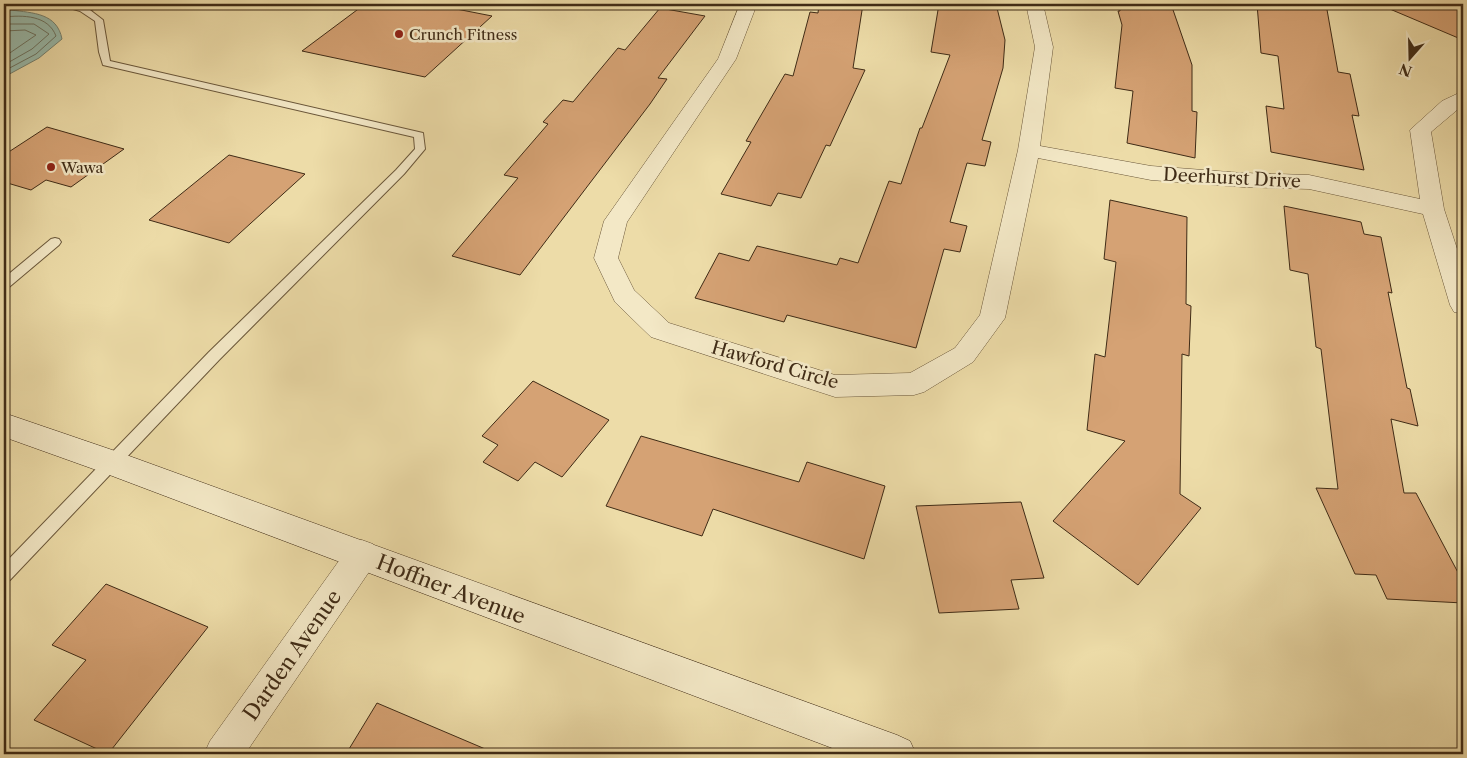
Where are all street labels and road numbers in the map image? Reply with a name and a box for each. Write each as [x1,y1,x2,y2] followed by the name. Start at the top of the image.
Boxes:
[1163,163,1301,193] street label: Deerhurst Drive
[709,336,841,394] street label: Hawford Circle
[373,549,529,629] street label: Hoffner Avenue
[238,585,346,725] street label: Darden Avenue

